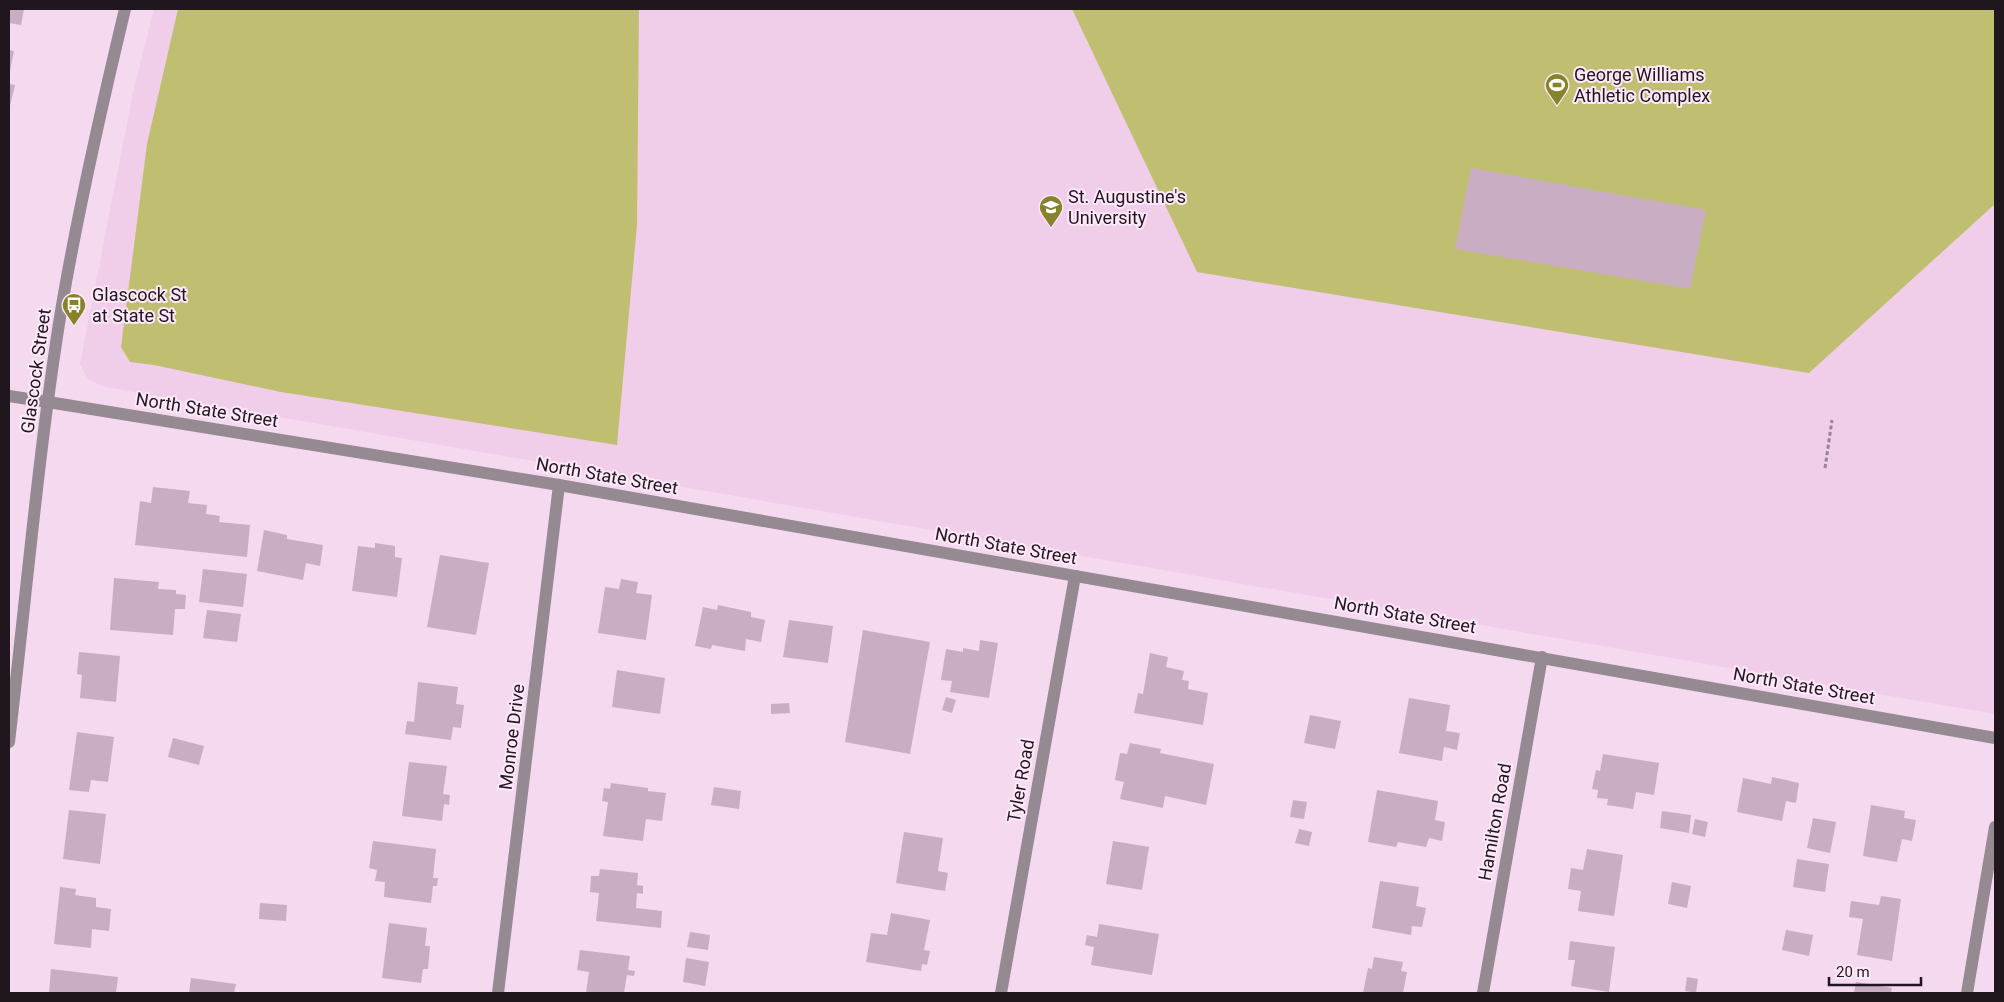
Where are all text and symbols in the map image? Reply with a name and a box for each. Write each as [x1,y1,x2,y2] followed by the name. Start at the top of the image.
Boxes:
[1574,64,1710,106] place label: George Williams Athletic Complex
[1544,72,1570,106] sports icon: George Williams Athletic Complex
[1068,186,1186,228] place label: St. Augustine's University
[1038,194,1064,228] school or university icon: St. Augustine's University
[92,284,187,326] place label: Glascock St at State St
[61,292,87,326] bus stop icon: Glascock St at State St
[16,307,55,435] street label: Glascock Street
[134,388,280,431] street label: North State Street
[535,453,680,498] street label: North State Street
[934,523,1079,568] street label: North State Street
[1333,592,1478,637] street label: North State Street
[1732,663,1877,708] street label: North State Street
[495,683,528,791] street label: Monroe Drive
[1003,738,1038,824] street label: Tyler Road
[1474,762,1515,882] street label: Hamilton Road
[1829,954,1922,986] scale bar
[1836,963,1870,981] text: 20 m

